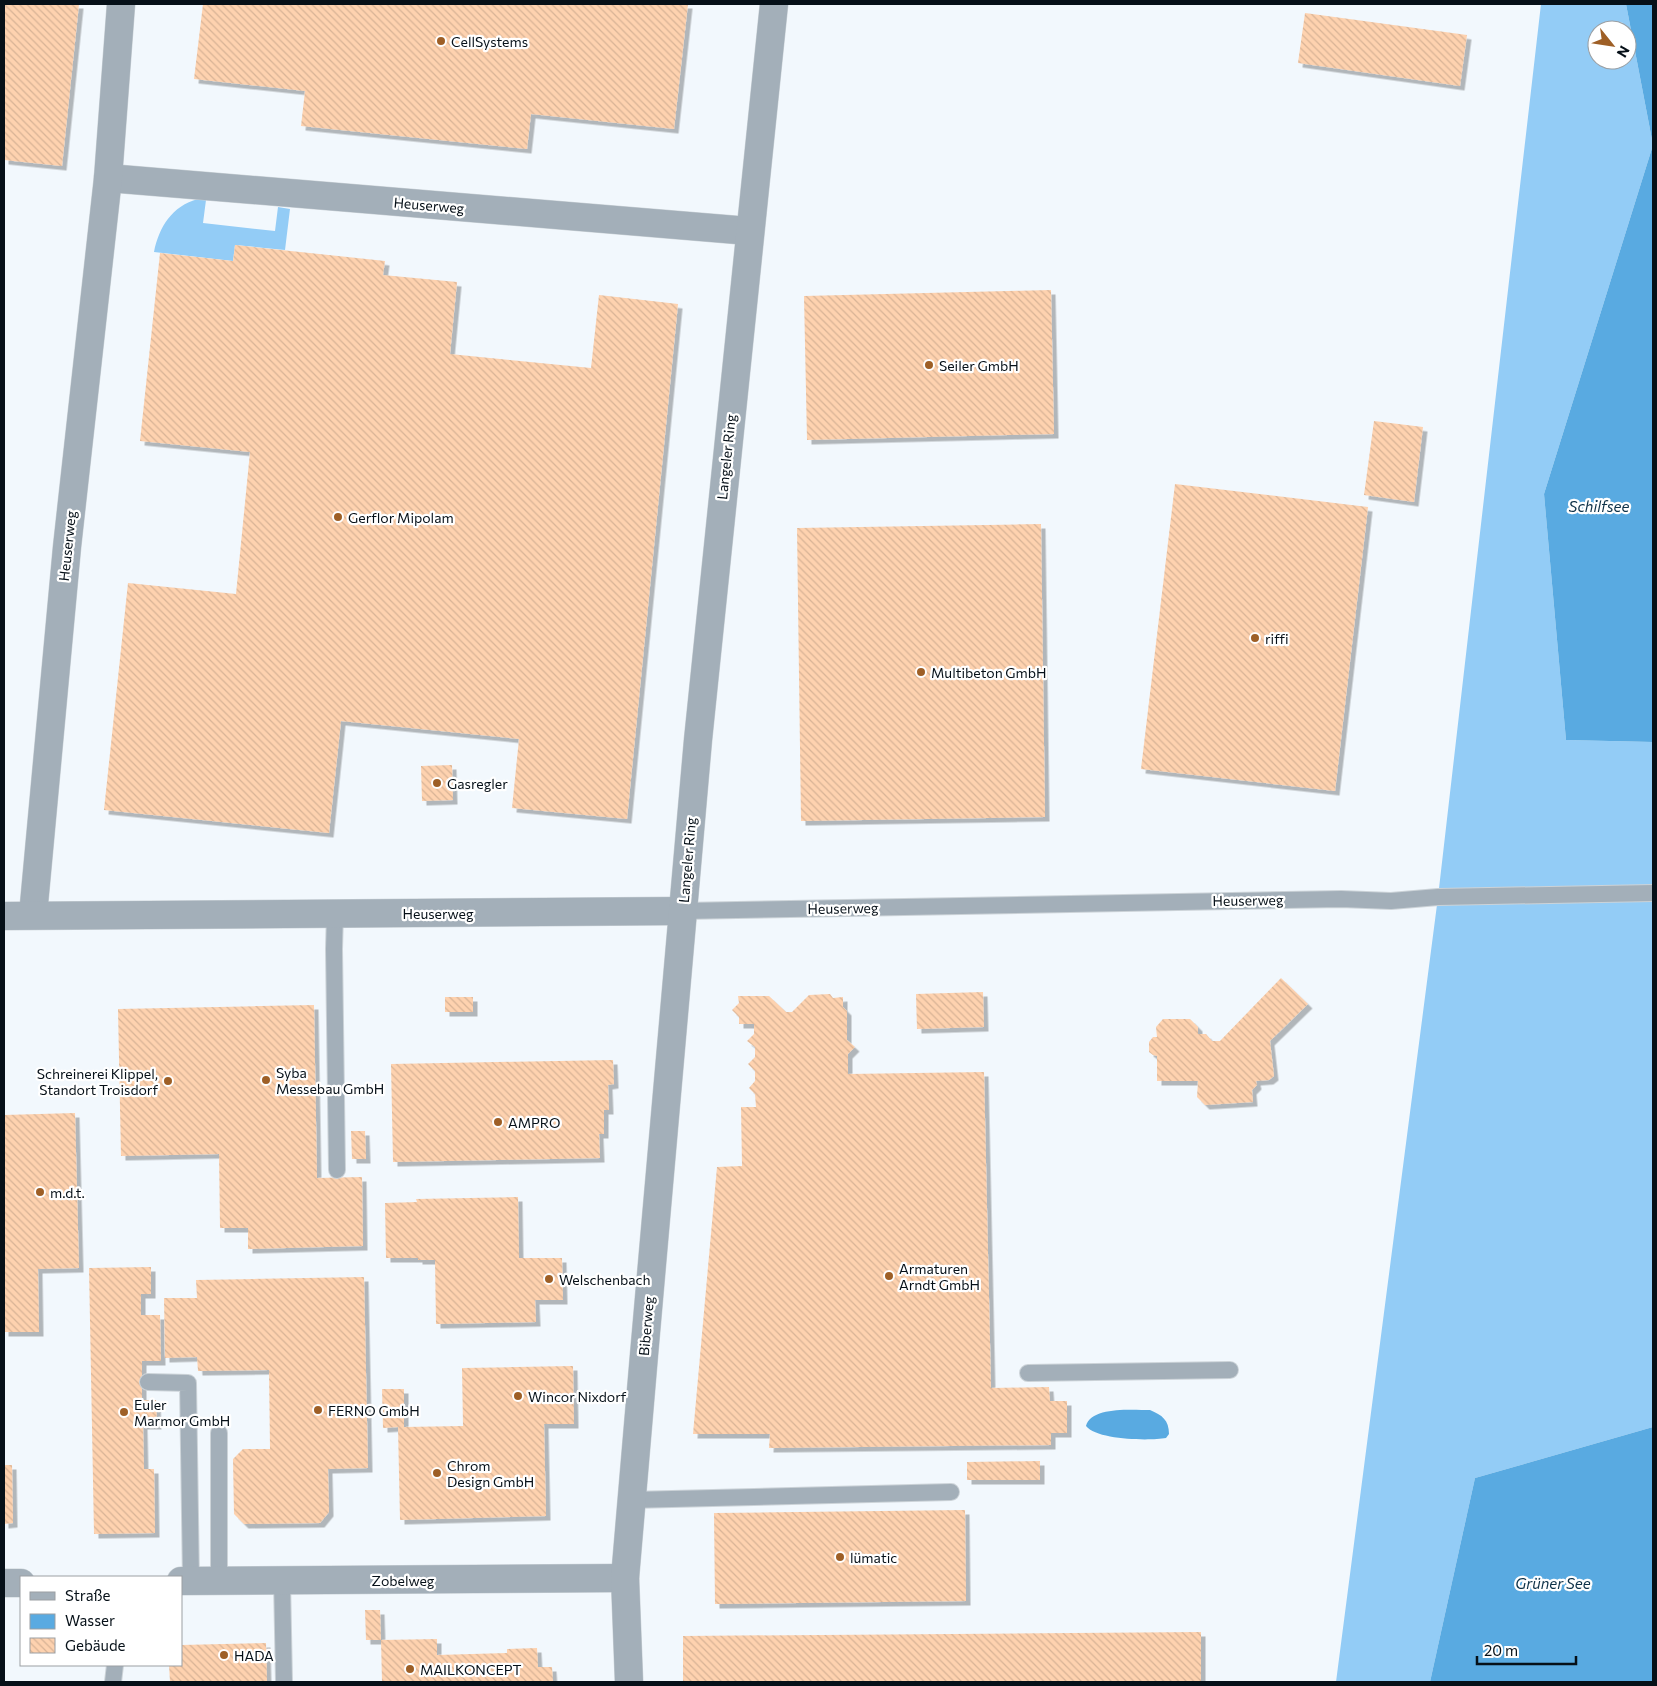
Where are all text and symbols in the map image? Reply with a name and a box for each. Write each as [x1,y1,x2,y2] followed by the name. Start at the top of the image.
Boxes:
[1587,20,1637,70] north arrow
[451,33,528,50] place label: CellSystems
[435,35,447,47] marker: CellSystems
[1614,43,1634,61] text: N
[393,193,466,217] street label: Heuserweg
[939,357,1019,374] place label: Seiler GmbH
[923,359,935,371] marker: Seiler GmbH
[713,413,739,501] street label: Langeler Ring
[1569,497,1629,515] water label: Schilfsee
[55,509,79,582] street label: Heuserweg
[348,509,454,526] place label: Gerflor Mipolam
[332,511,344,523] marker: Gerflor Mipolam
[1265,630,1289,647] place label: riffi
[1249,632,1261,644] marker: riffi
[931,664,1047,681] place label: Multibeton GmbH
[915,666,927,678] marker: Multibeton GmbH
[447,775,508,792] place label: Gasregler
[431,777,443,789] marker: Gasregler
[675,816,699,904] street label: Langeler Ring
[1212,891,1284,909] street label: Heuserweg
[807,899,879,917] street label: Heuserweg
[403,905,474,922] street label: Heuserweg
[276,1064,384,1097] place label: Syba Messebau GmbH
[37,1065,158,1098] place label: Schreinerei Klippel, Standort Troisdorf
[260,1074,272,1086] marker: Syba Messebau GmbH
[162,1075,174,1087] marker: Schreinerei Klippel, Standort Troisdorf
[508,1114,560,1131] place label: AMPRO
[492,1116,504,1128] marker: AMPRO
[50,1184,85,1201] place label: m.d.t.
[34,1186,46,1198] marker: m.d.t.
[899,1260,980,1293] place label: Armaturen Arndt GmbH
[883,1270,895,1282] marker: Armaturen Arndt GmbH
[559,1271,651,1288] place label: Welschenbach
[543,1273,555,1285] marker: Welschenbach
[635,1295,657,1357] street label: Biberweg
[528,1388,627,1405] place label: Wincor Nixdorf
[512,1390,524,1402] marker: Wincor Nixdorf
[134,1396,230,1429] place label: Euler Marmor GmbH
[328,1402,420,1419] place label: FERNO GmbH
[312,1404,324,1416] marker: FERNO GmbH
[118,1406,130,1418] marker: Euler Marmor GmbH
[447,1457,534,1490] place label: Chrom Design GmbH
[431,1467,443,1479] marker: Chrom Design GmbH
[850,1549,897,1566] place label: lümatic
[834,1551,846,1563] marker: lümatic
[372,1572,435,1589] street label: Zobelweg
[1515,1574,1591,1592] water label: Grüner See
[20,1576,182,1666] legend
[65,1586,111,1604] text: Straße
[65,1611,115,1629] text: Wasser
[1477,1634,1576,1666] scale bar
[65,1636,126,1654] text: Gebäude
[1484,1641,1518,1659] text: 20 m
[234,1647,274,1664] place label: HADA
[218,1649,230,1661] marker: HADA
[420,1661,522,1678] place label: MAILKONCEPT
[404,1663,416,1675] marker: MAILKONCEPT

